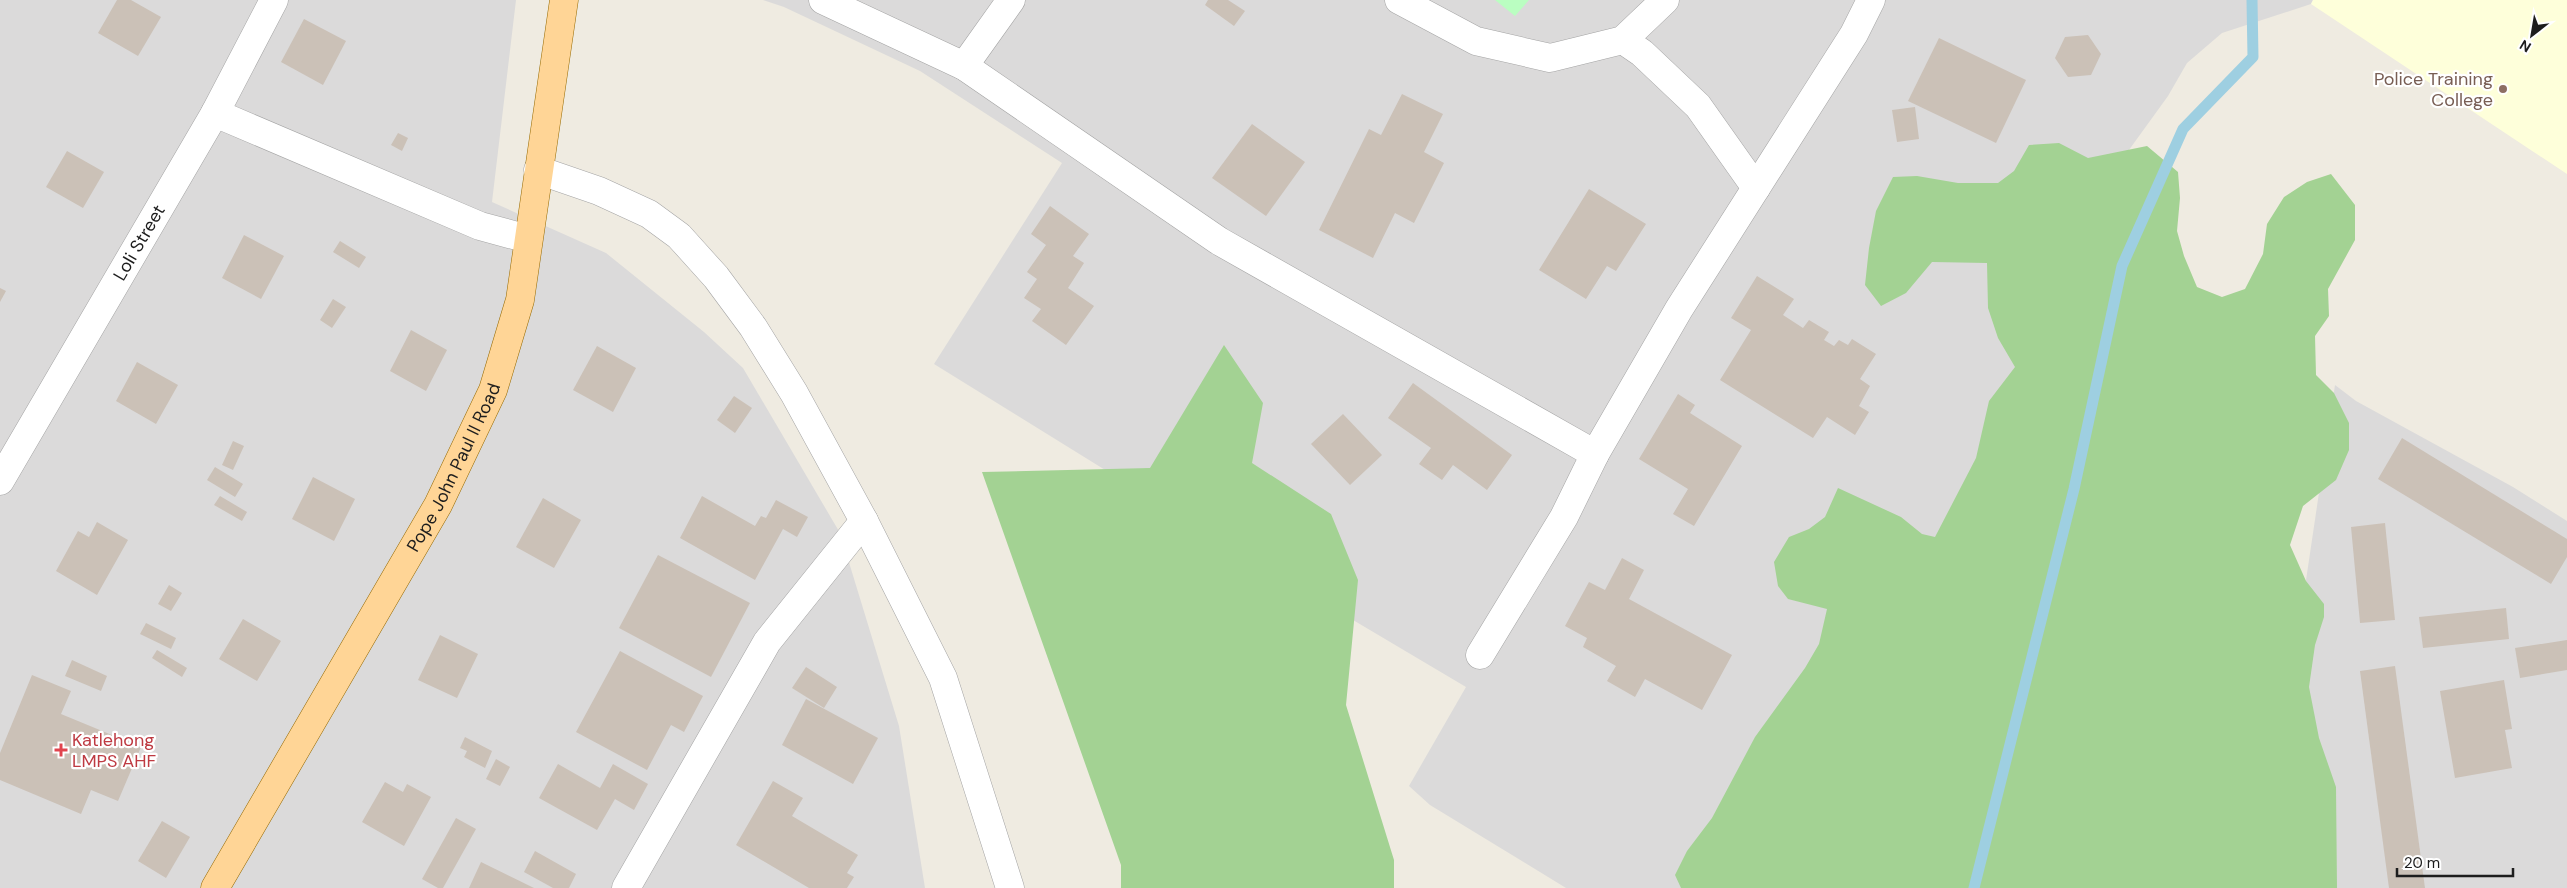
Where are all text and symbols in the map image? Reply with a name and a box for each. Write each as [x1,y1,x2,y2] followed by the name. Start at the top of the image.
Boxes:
[2507,10,2557,60] north arrow
[2516,36,2534,56] text: N
[2374,67,2493,112] place label: Police Training College
[2497,83,2509,95] marker: Police Training College
[108,200,171,285] street label: Loli Street
[401,380,506,556] street label: Pope John Paul II Road
[72,728,157,773] place label: Katlehong LMPS AHF
[54,743,68,757] marker: Katlehong LMPS AHF
[2397,846,2513,878] scale bar
[2404,853,2440,873] text: 20 m

